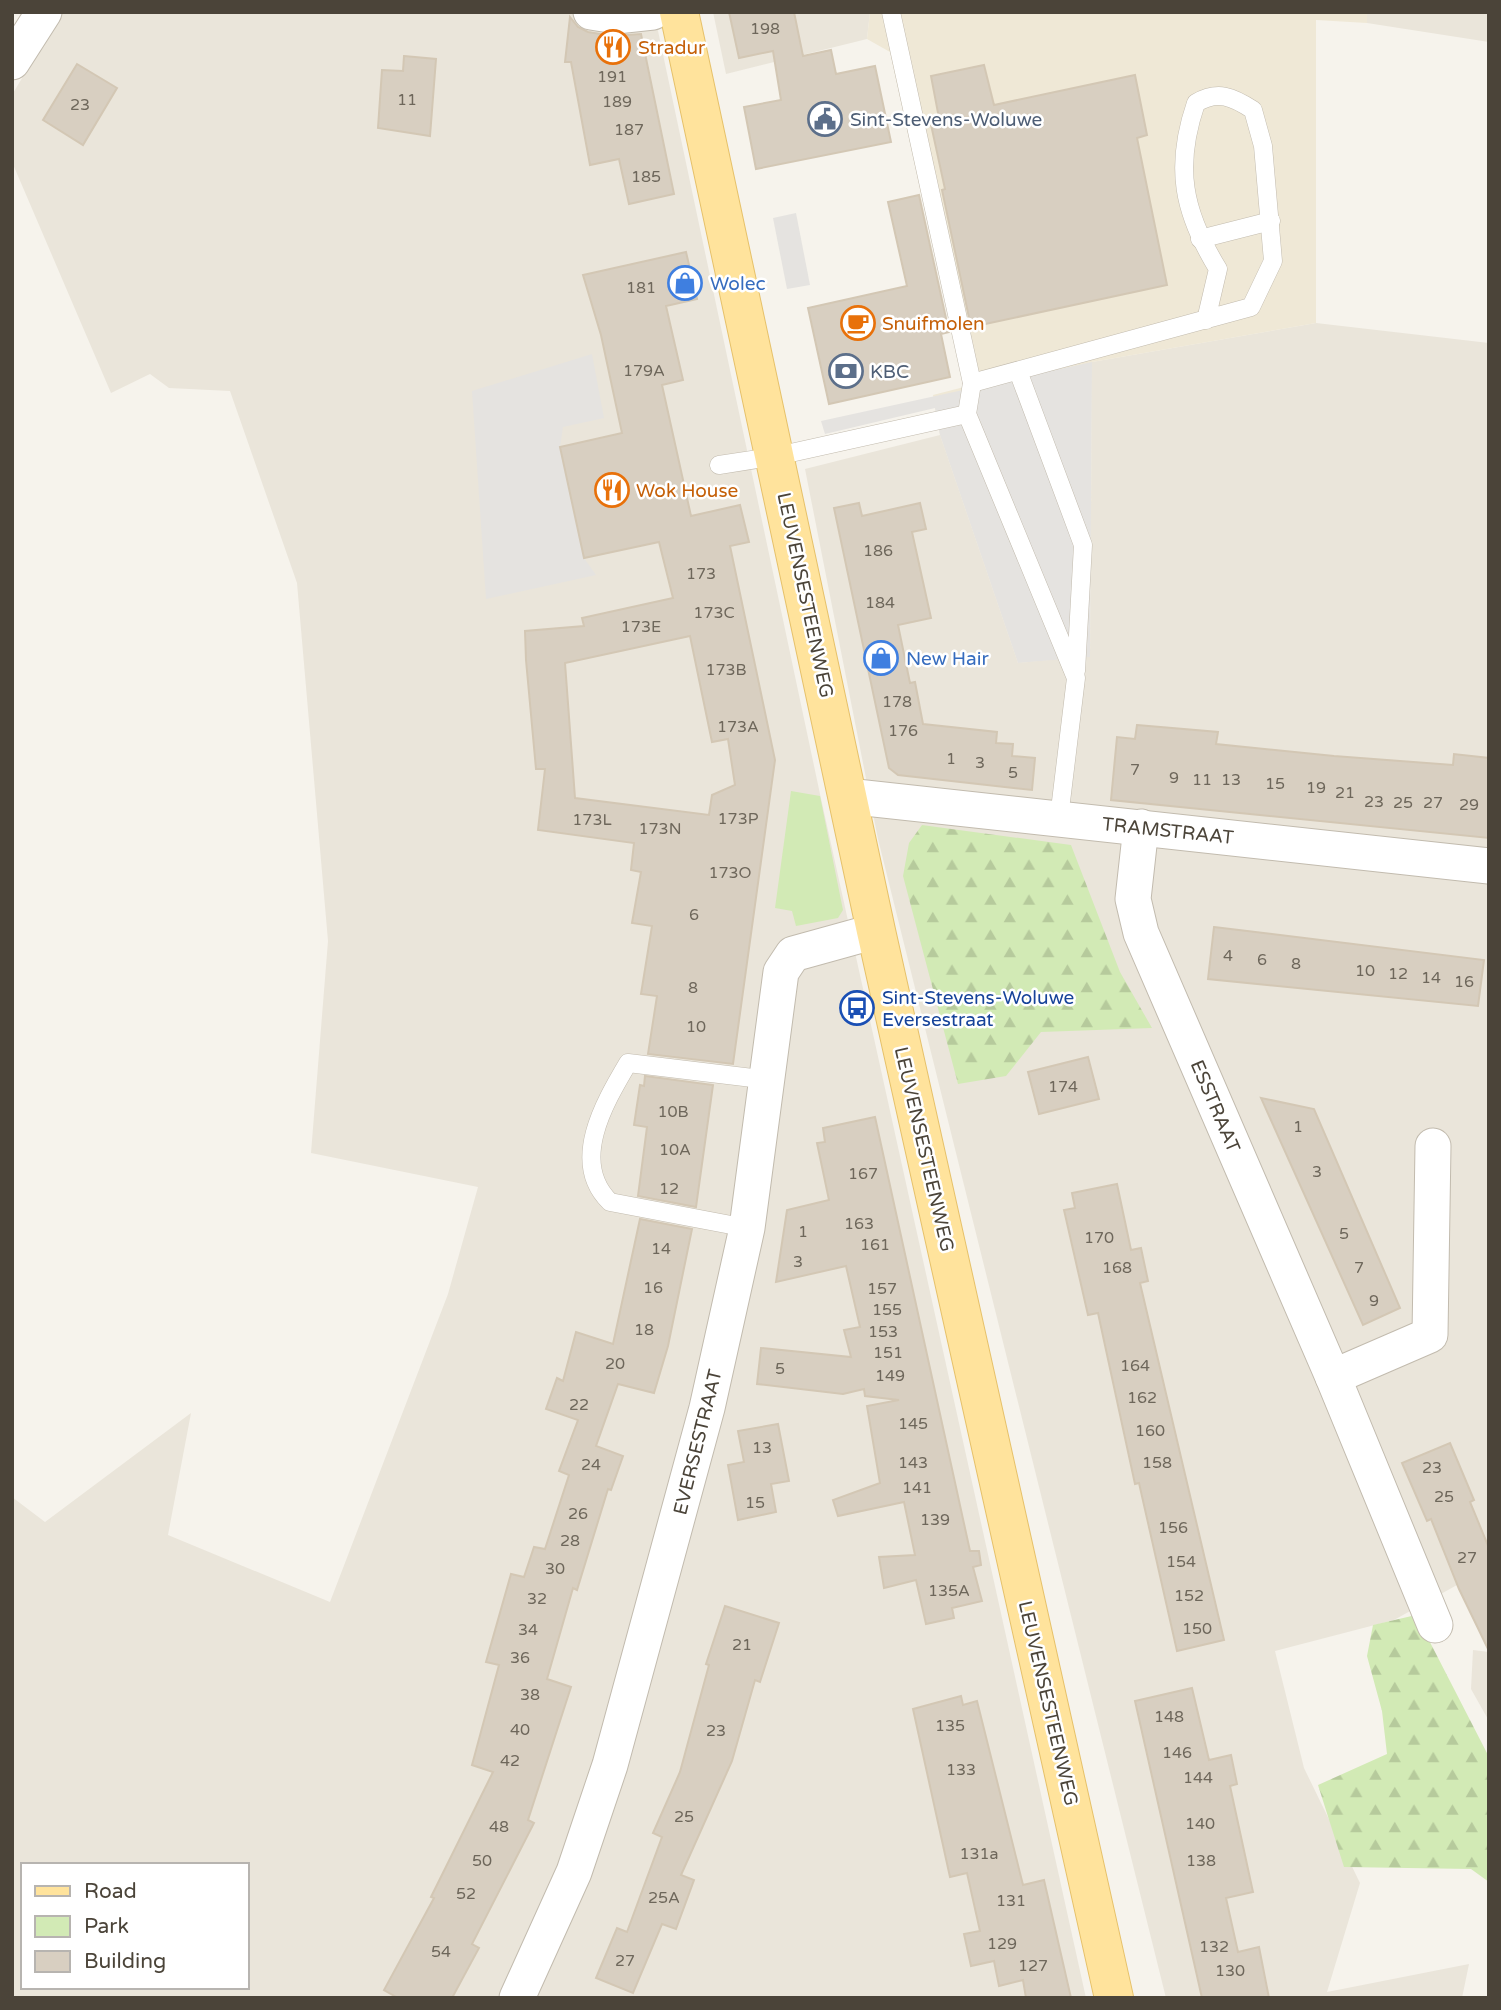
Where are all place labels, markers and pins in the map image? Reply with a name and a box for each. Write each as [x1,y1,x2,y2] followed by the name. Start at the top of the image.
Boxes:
[594,28,632,66] restaurant icon: Stradur
[638,37,706,59] place label: Stradur
[806,100,844,138] public building icon: Sint-Stevens-Woluwe
[850,109,1042,131] place label: Sint-Stevens-Woluwe
[666,264,704,302] shop icon: Wolec
[710,273,766,295] place label: Wolec
[839,304,877,342] cafe icon: Snuifmolen
[882,313,985,335] place label: Snuifmolen
[827,352,865,390] bank icon: KBC
[870,361,909,383] place label: KBC
[593,471,631,509] restaurant icon: Wok House
[636,480,738,502] place label: Wok House
[862,639,900,677] shop icon: New Hair
[906,648,989,670] place label: New Hair
[882,987,1074,1031] place label: Sint-Stevens-Woluwe Eversestraat
[838,989,876,1027] bus stop icon: Sint-Stevens-Woluwe Eversestraat

